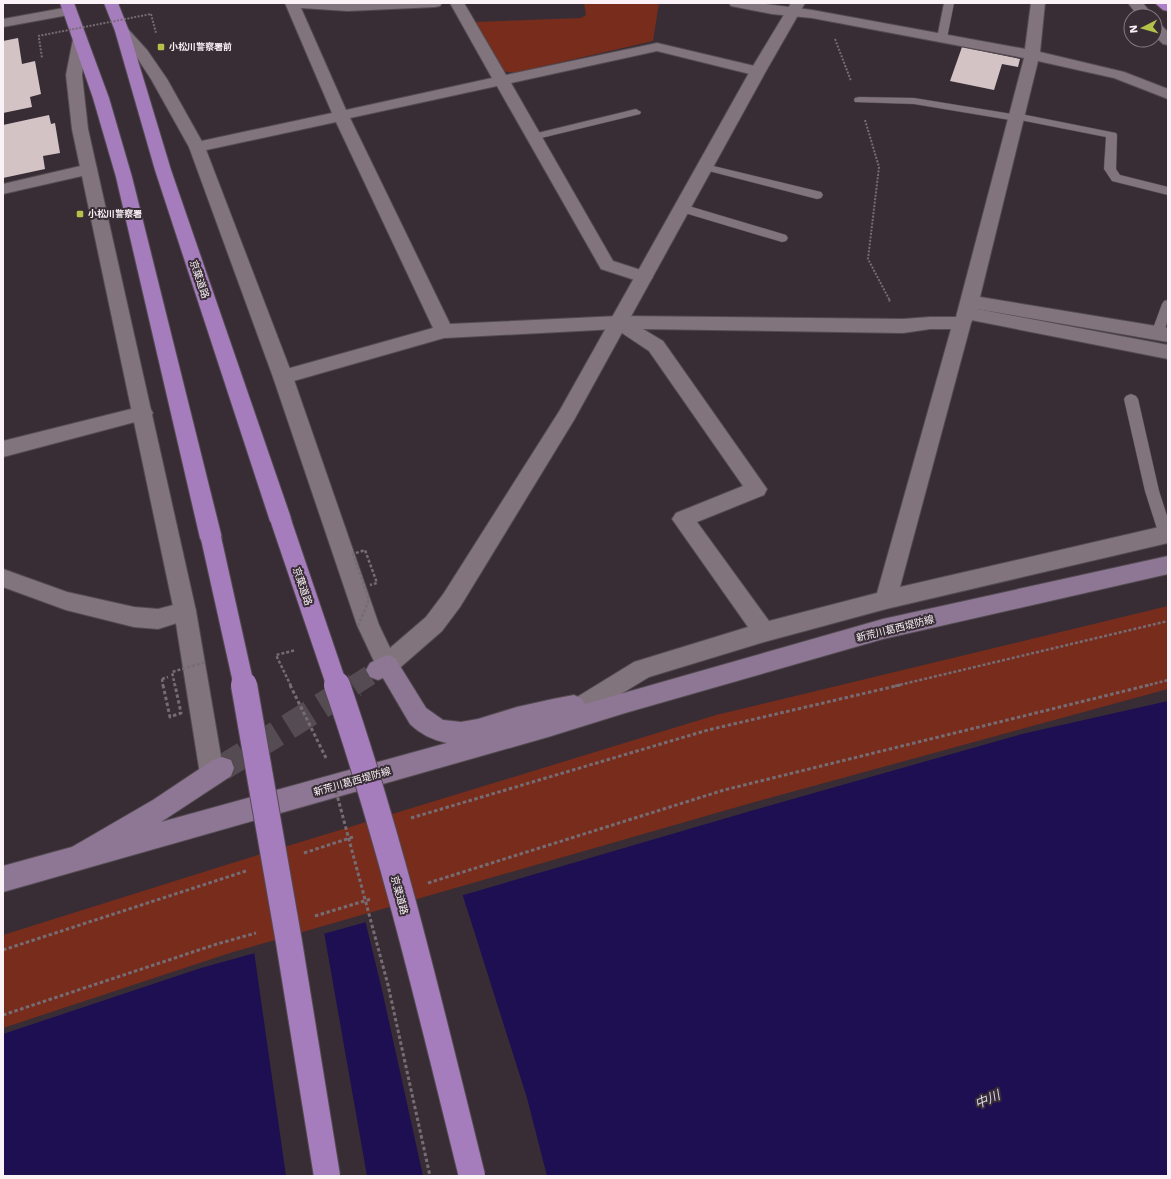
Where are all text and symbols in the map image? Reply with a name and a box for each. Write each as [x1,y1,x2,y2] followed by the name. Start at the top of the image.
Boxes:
[1123,8,1163,48] north arrow
[1127,24,1140,34] text: N
[156,42,166,52] marker: 小松川警察署前
[169,42,232,52] place label: 小松川警察署前
[75,209,85,219] marker: 小松川警察署
[88,209,142,219] place label: 小松川警察署
[188,258,211,300] street label: 京葉道路
[291,565,314,607] street label: 京葉道路
[855,613,935,643] street label: 新荒川葛西堤防線
[312,765,392,798] street label: 新荒川葛西堤防線
[389,874,410,916] street label: 京葉道路
[972,1087,1004,1111] water label: 中川

